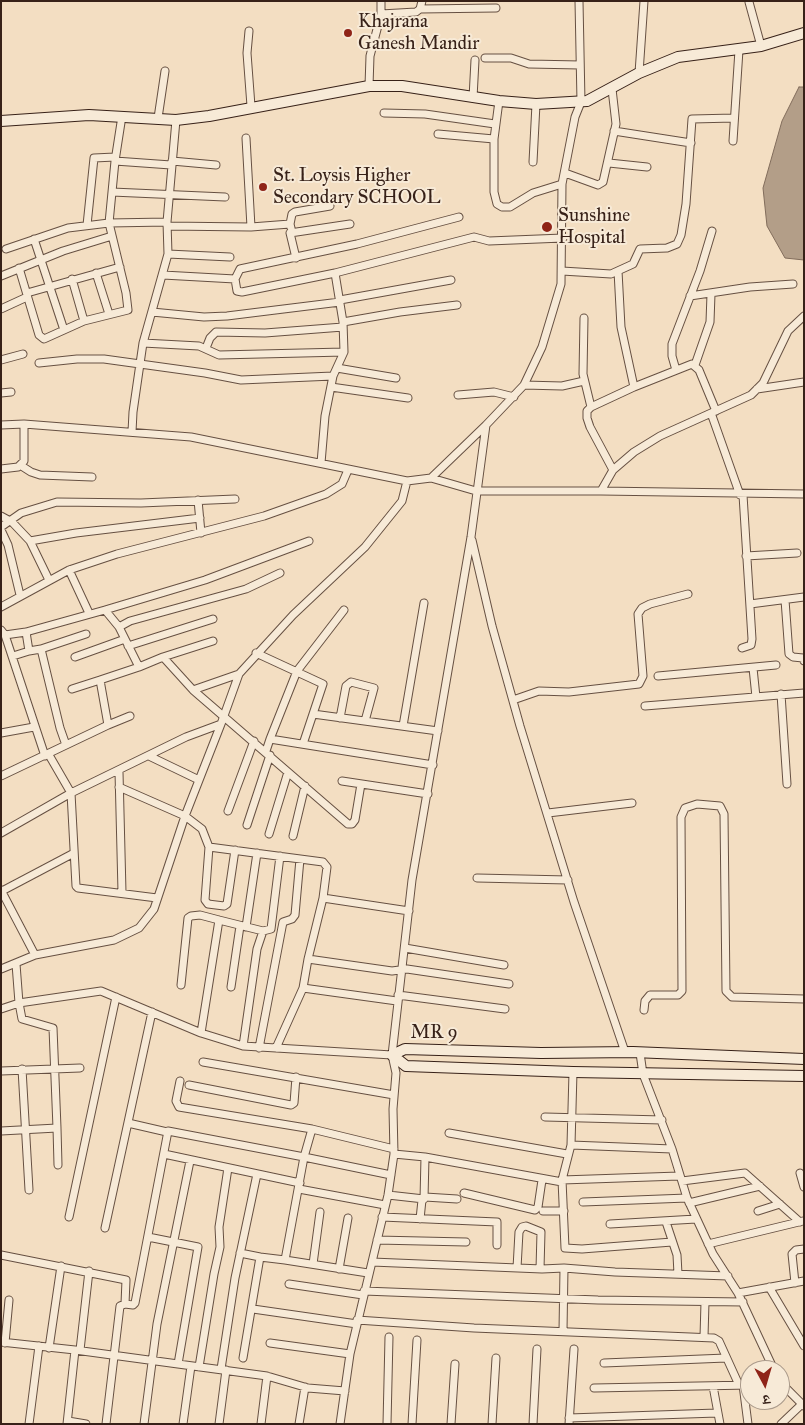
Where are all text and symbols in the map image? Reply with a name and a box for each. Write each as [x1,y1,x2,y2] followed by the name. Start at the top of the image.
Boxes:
[358,11,479,55] place label: Khajrana Ganesh Mandir
[342,27,354,39] marker: Khajrana Ganesh Mandir
[273,165,440,209] place label: St. Loysis Higher Secondary SCHOOL
[257,181,269,193] marker: St. Loysis Higher Secondary SCHOOL
[558,205,630,249] place label: Sunshine Hospital
[540,220,554,234] marker: Sunshine Hospital
[410,1022,458,1044] street label: MR 9
[740,1360,790,1410] north arrow
[762,1391,771,1408] text: उ

